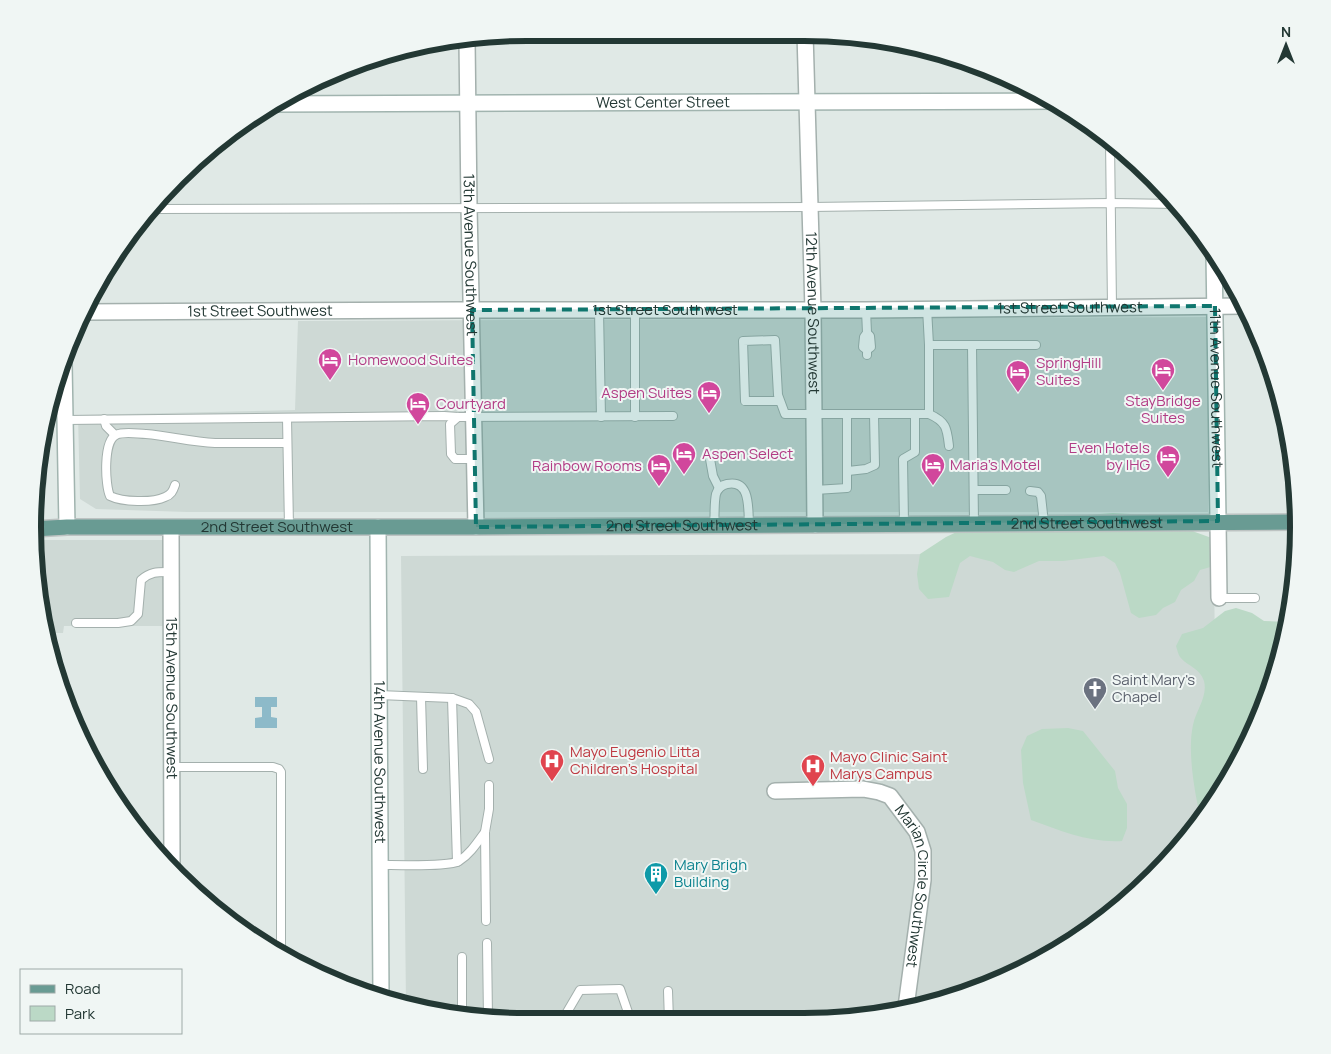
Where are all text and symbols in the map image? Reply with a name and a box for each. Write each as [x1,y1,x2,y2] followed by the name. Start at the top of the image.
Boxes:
[1261,20,1311,70] north arrow
[1281,22,1291,41] text: N
[596,91,730,113] street label: West Center Street
[459,174,483,336] street label: 13th Avenue Southwest
[801,231,825,394] street label: 12th Avenue Southwest
[997,296,1143,319] street label: 1st Street Southwest
[592,299,738,320] street label: 1st Street Southwest
[187,300,333,321] street label: 1st Street Southwest
[1205,308,1228,468] street label: 11th Avenue Southwest
[317,347,343,381] hotel icon: Homewood Suites
[348,349,473,370] place label: Homewood Suites
[1036,352,1102,390] place label: SpringHill Suites
[1150,357,1176,391] hotel icon: StayBridge Suites
[1005,359,1031,393] hotel icon: SpringHill Suites
[696,380,722,414] hotel icon: Aspen Suites
[601,382,692,403] place label: Aspen Suites
[1125,390,1201,428] place label: StayBridge Suites
[405,391,431,425] hotel icon: Courtyard
[436,393,506,414] place label: Courtyard
[1069,437,1150,475] place label: Even Hotels by IHG
[671,441,697,475] hotel icon: Aspen Select
[702,443,793,464] place label: Aspen Select
[1155,444,1181,478] hotel icon: Even Hotels by IHG
[920,452,946,486] hotel icon: Maria's Motel
[646,453,672,487] hotel icon: Rainbow Rooms
[950,454,1040,475] place label: Maria's Motel
[532,455,642,476] place label: Rainbow Rooms
[1011,512,1163,534] street label: 2nd Street Southwest
[606,514,758,536] street label: 2nd Street Southwest
[201,516,353,537] street label: 2nd Street Southwest
[161,617,183,779] street label: 15th Avenue Southwest
[1112,669,1195,707] place label: Saint Mary's Chapel
[1082,676,1108,710] church icon: Saint Mary's Chapel
[369,680,391,844] street label: 14th Avenue Southwest
[570,741,700,779] place label: Mayo Eugenio Litta Children's Hospital
[830,746,947,784] place label: Mayo Clinic Saint Marys Campus
[539,748,565,782] hospital icon: Mayo Eugenio Litta Children's Hospital
[800,753,826,787] hospital icon: Mayo Clinic Saint Marys Campus
[890,800,934,969] street label: Marian Circle Southwest
[674,854,747,892] place label: Mary Brigh Building
[643,861,669,895] building icon: Mary Brigh Building
[20,969,182,1034] legend
[65,978,101,999] text: Road
[65,1003,95,1024] text: Park

